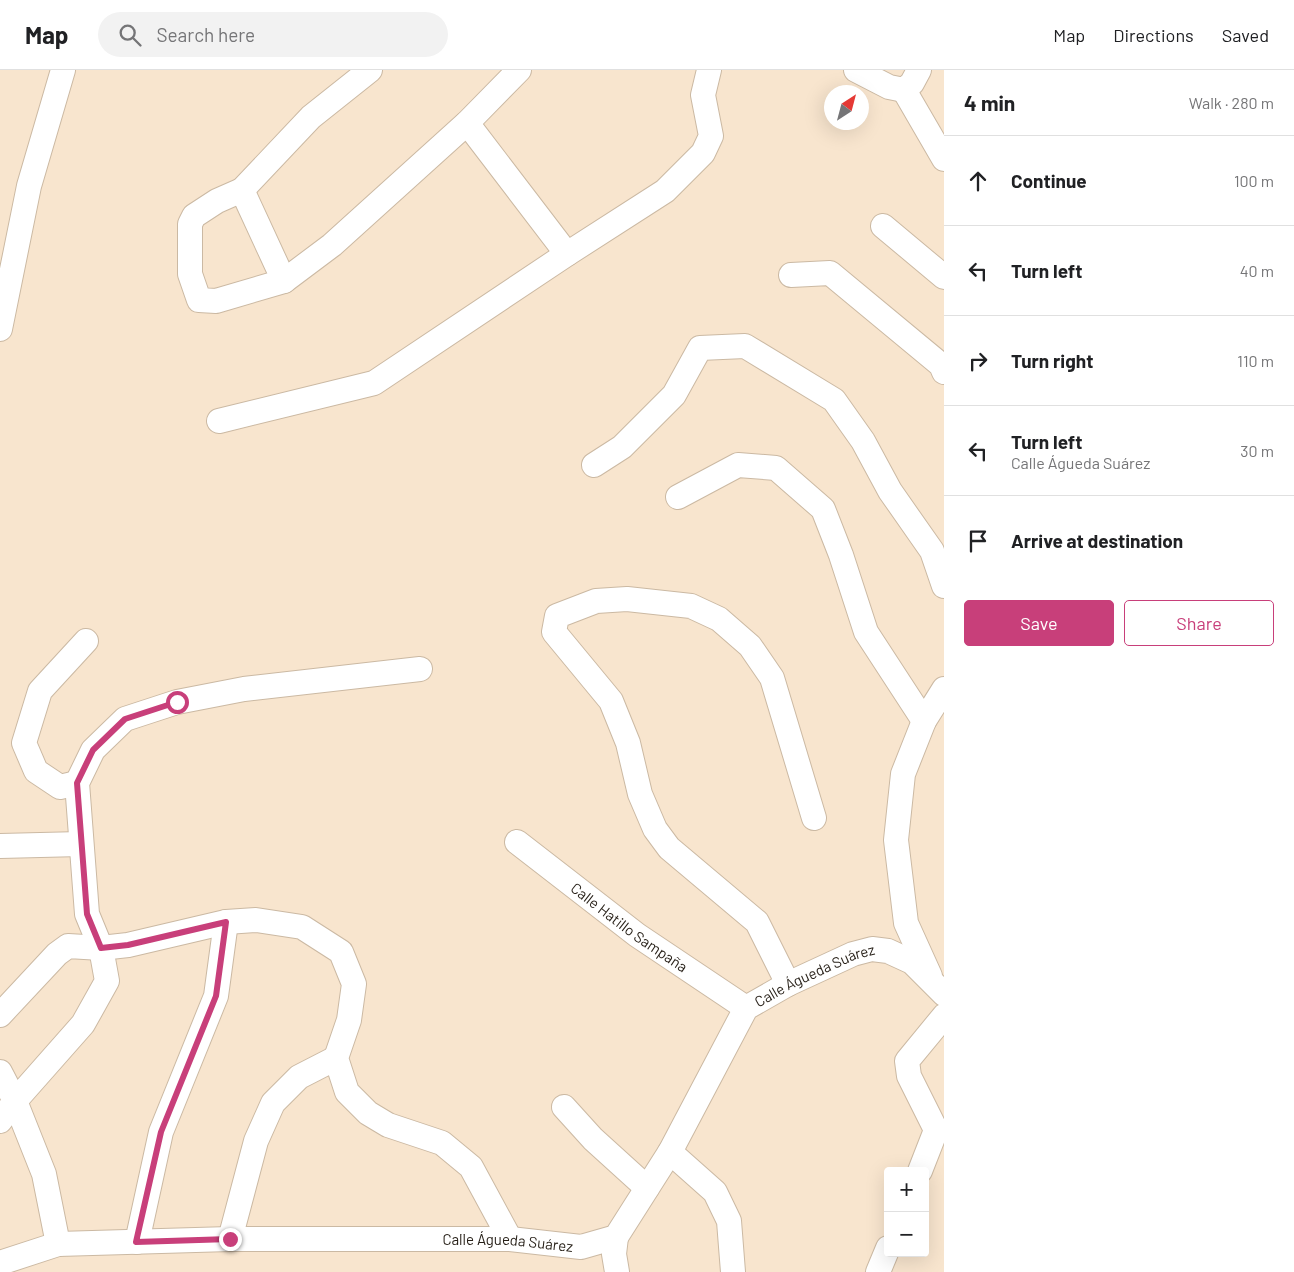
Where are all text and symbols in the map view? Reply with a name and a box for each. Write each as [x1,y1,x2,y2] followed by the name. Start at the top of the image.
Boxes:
[98,12,448,57] search box
[25,20,68,49] text: Map
[116,21,144,49] icon: search
[156,23,255,46] text: Search here
[1053,24,1085,46] text: Map
[1113,24,1194,46] text: Directions
[1222,24,1269,46] text: Saved
[824,85,869,130] north arrow
[964,90,1015,115] text: 4 min
[1189,93,1274,112] text: Walk · 280 m
[964,167,992,195] icon: ahead
[1011,169,1087,192] text: Continue
[1234,171,1274,190] text: 100 m
[964,257,992,285] icon: left
[1011,259,1082,282] text: Turn left
[1240,261,1274,280] text: 40 m
[964,347,992,375] icon: right
[1011,349,1093,372] text: Turn right
[1237,351,1274,370] text: 110 m
[1011,430,1082,453] text: Turn left
[964,437,992,465] icon: left
[1240,441,1274,460] text: 30 m
[1011,453,1151,472] text: Calle Águeda Suárez
[964,527,992,555] icon: arrive
[1011,529,1183,552] text: Arrive at destination
[964,600,1114,646] button: Save
[1124,600,1274,646] button: Share
[166,691,189,714] route start
[568,878,691,975] street label: Calle Hatillo Sampaña
[751,940,877,1010] street label: Calle Águeda Suárez
[884,1167,929,1257] map controls
[884,1167,929,1212] button: +
[884,1212,929,1257] button: −
[219,1228,242,1251] route end
[442,1230,574,1255] street label: Calle Águeda Suárez

